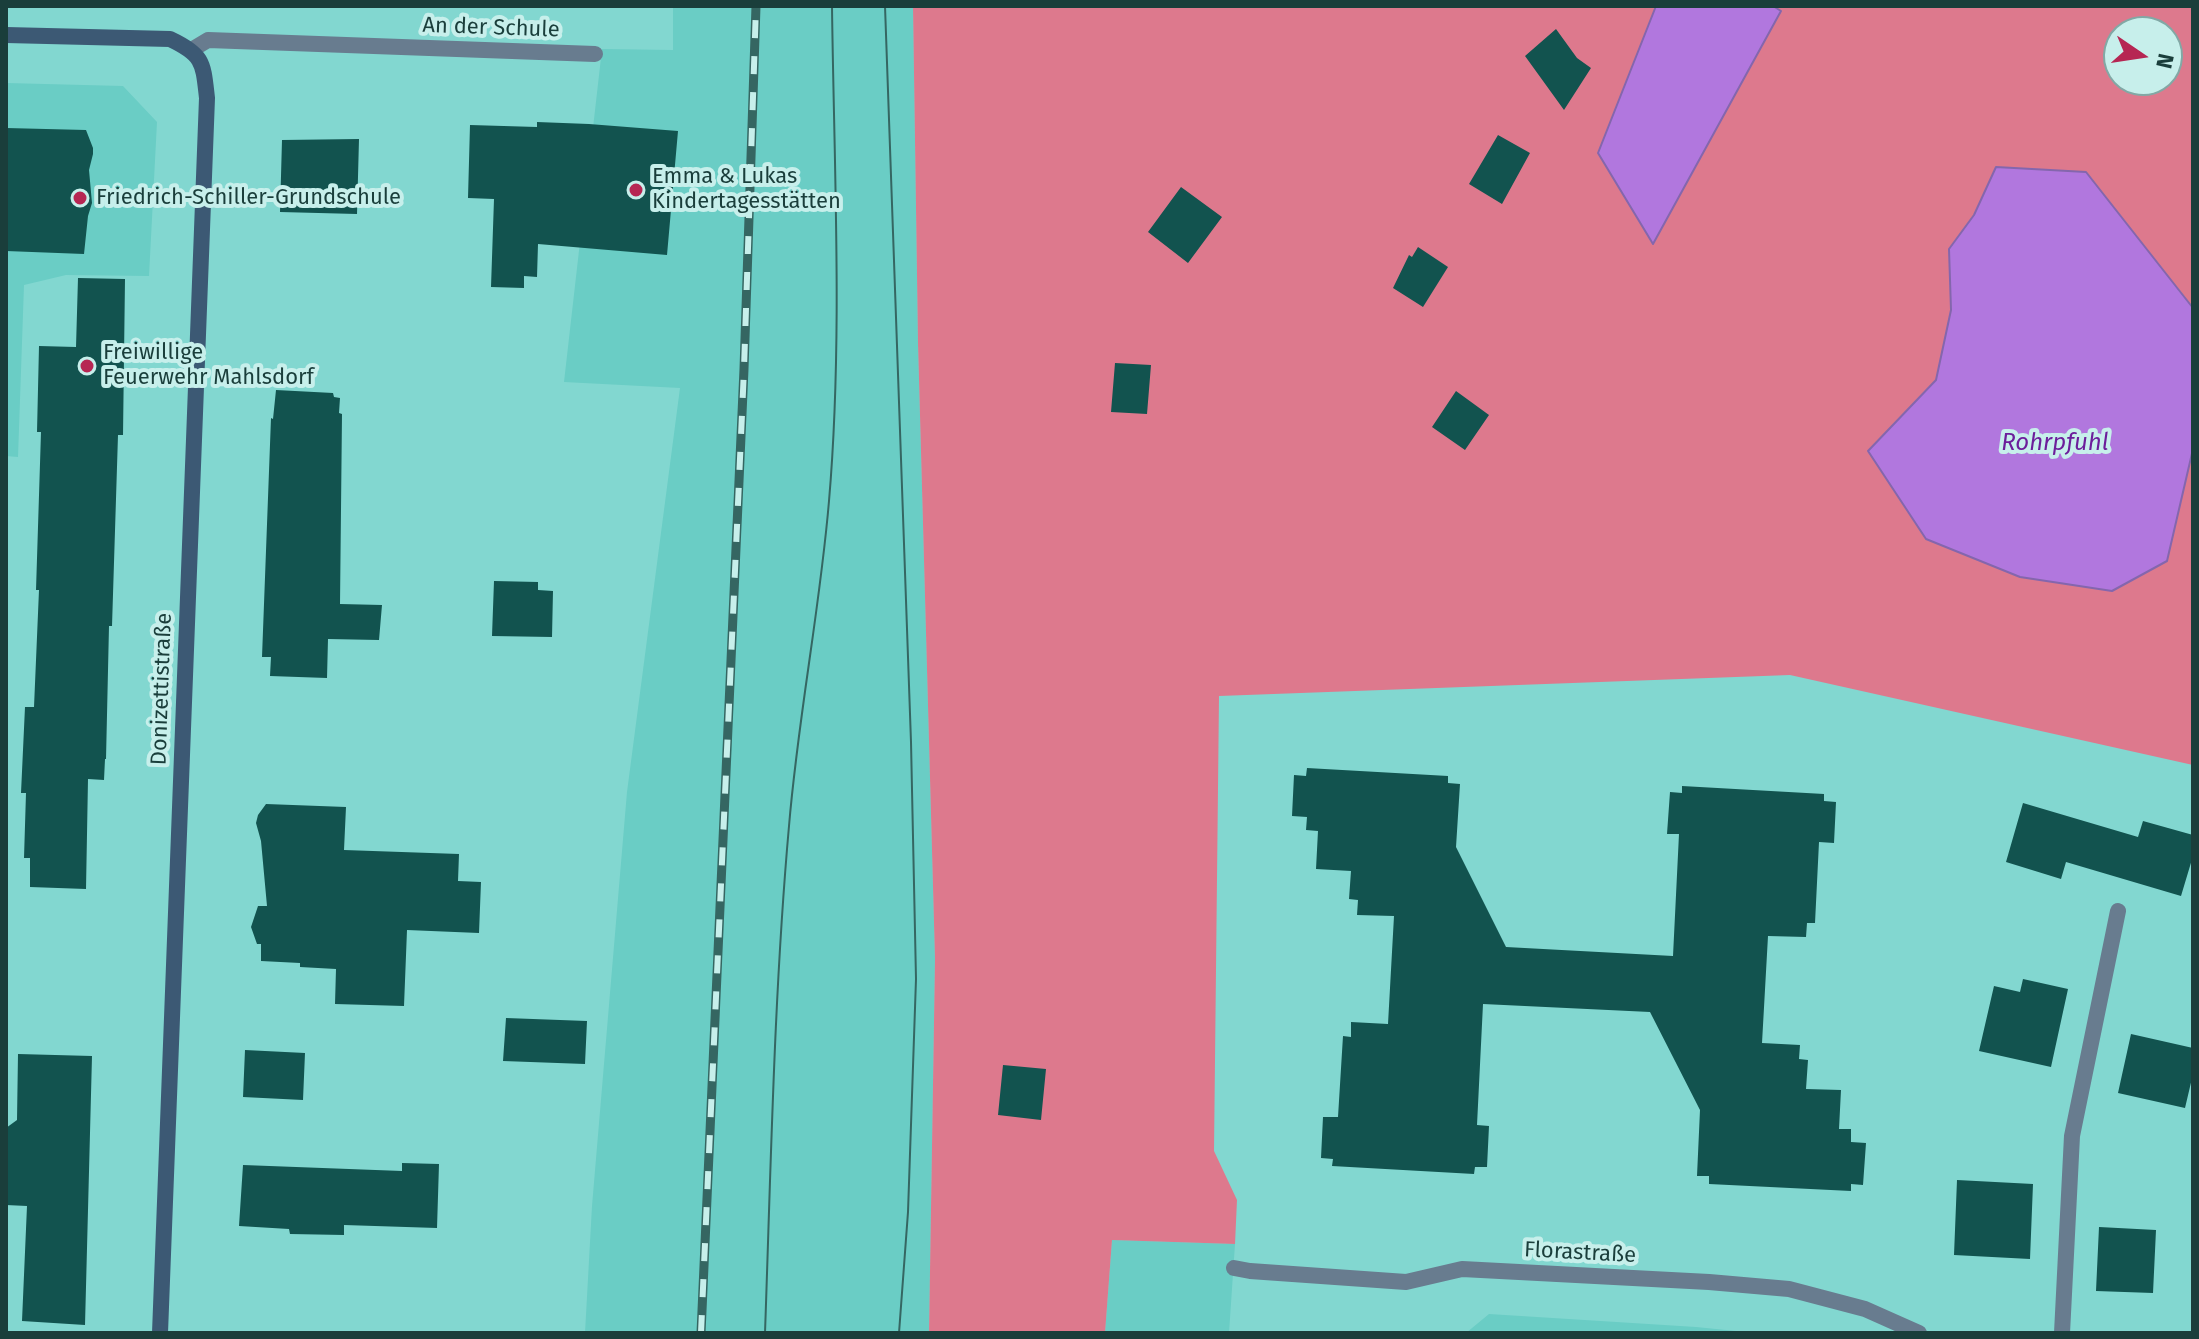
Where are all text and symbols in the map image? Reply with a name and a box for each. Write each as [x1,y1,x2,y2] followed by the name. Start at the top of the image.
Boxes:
[422,12,560,44] street label: An der Schule
[2103,16,2183,96] north arrow
[2150,51,2180,71] text: N
[652,164,841,216] place label: Emma & Lukas Kindertagesstätten
[627,181,645,199] marker: Emma & Lukas Kindertagesstätten
[96,185,401,211] place label: Friedrich-Schiller-Grundschule
[71,189,89,207] marker: Friedrich-Schiller-Grundschule
[103,340,314,392] place label: Freiwillige Feuerwehr Mahlsdorf
[78,357,96,375] marker: Freiwillige Feuerwehr Mahlsdorf
[2001,429,2109,457] water label: Rohrpfuhl
[146,612,178,766] street label: Donizettistraße
[1523,1237,1637,1269] street label: Florastraße

